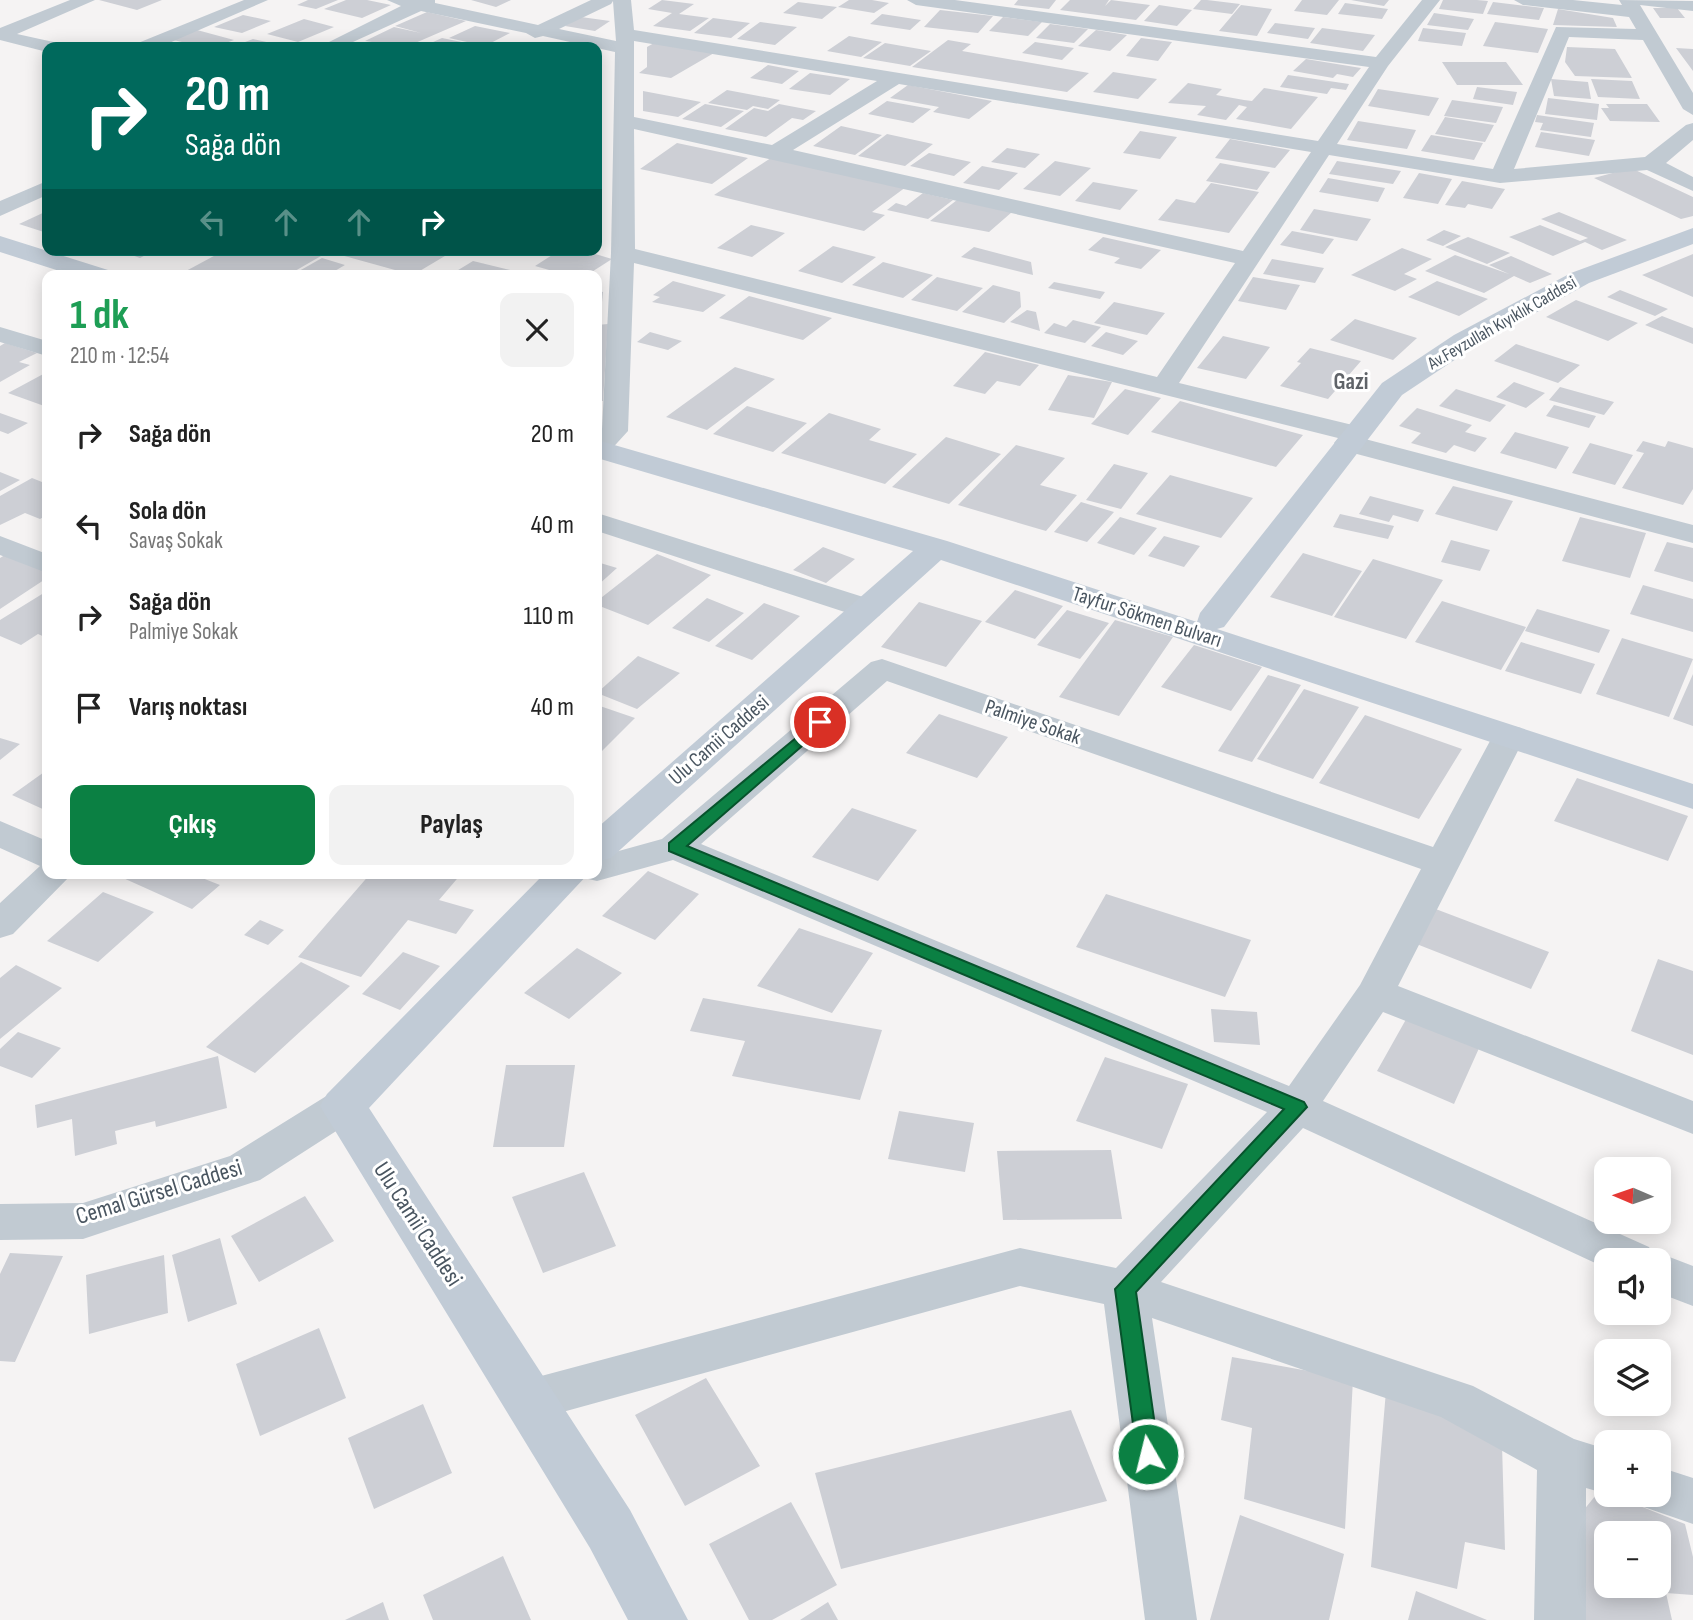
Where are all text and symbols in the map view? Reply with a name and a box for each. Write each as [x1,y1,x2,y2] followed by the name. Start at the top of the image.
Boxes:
[185,66,270,125] text: 20 m
[70,70,161,161] icon: right
[185,126,281,165] text: Sağa dön
[194,203,232,241] icon: left
[267,203,305,241] icon: ahead
[340,203,378,241] icon: ahead
[413,203,451,241] icon: right
[1423,272,1580,375] street label: Av.Feyzullah Kıyıklık Caddesi
[70,290,129,341] text: 1 dk
[500,293,574,367] button: close
[70,342,169,370] text: 210 m · 12:54
[1334,368,1368,396] district label: Gazi
[70,416,108,454] icon: right
[129,419,211,450] text: Sağa dön
[531,419,574,450] text: 20 m
[129,496,206,527] text: Sola dön
[70,507,108,545] icon: left
[531,510,574,541] text: 40 m
[129,527,223,555] text: Savaş Sokak
[1069,581,1225,653] street label: Tayfur Sökmen Bulvarı
[129,587,211,618] text: Sağa dön
[70,598,108,636] icon: right
[523,601,574,632] text: 110 m
[129,618,238,646] text: Palmiye Sokak
[70,689,108,727] icon: arrive
[664,690,774,790] street label: Ulu Camii Caddesi
[129,692,247,723] text: Varış noktası
[531,692,574,723] text: 40 m
[790,692,850,752] pin
[982,694,1084,750] street label: Palmiye Sokak
[801,703,839,741] icon: arrive
[70,785,315,865] button: Çıkış
[329,785,574,865] button: Paylaş
[72,1153,246,1231] street label: Cemal Gürsel Caddesi
[367,1157,469,1291] street label: Ulu Camii Caddesi
[1594,1157,1671,1234] north arrow
[1594,1157,1671,1598] map controls
[1594,1248,1671,1325] button: sound
[1594,1339,1671,1416] button: layers
[1111,1417,1185,1491] position arrow
[1594,1430,1671,1507] button: +
[1594,1521,1671,1598] button: −

